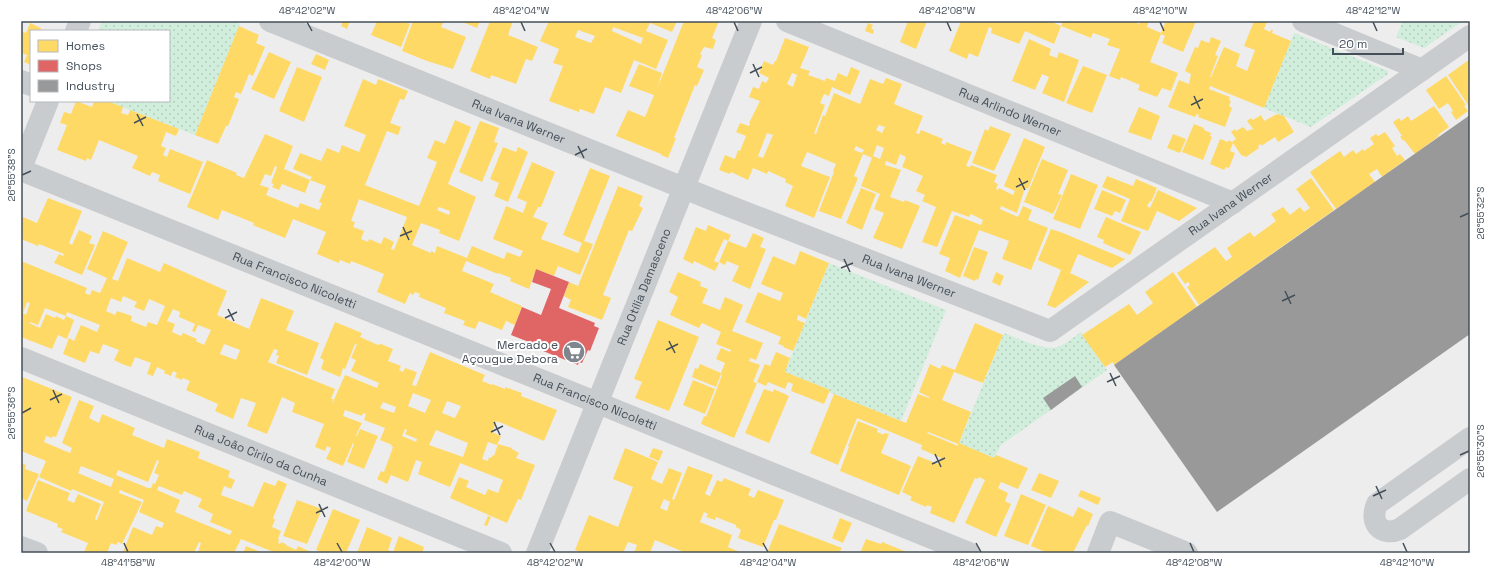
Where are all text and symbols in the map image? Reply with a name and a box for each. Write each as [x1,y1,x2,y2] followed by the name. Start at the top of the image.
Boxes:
[279,4,336,17] text: 48°42'02"W
[493,4,549,17] text: 48°42'04"W
[706,4,763,17] text: 48°42'06"W
[919,4,976,17] text: 48°42'08"W
[1133,4,1188,17] text: 48°42'10"W
[1346,4,1400,17] text: 48°42'12"W
[30,30,170,102] legend
[1333,30,1403,56] scale bar
[1339,36,1367,52] text: 20 m
[66,38,105,54] text: Homes
[66,58,102,74] text: Shops
[66,78,115,94] text: Industry
[957,84,1064,140] street label: Rua Arlindo Werner
[469,95,568,147] street label: Rua Ivana Werner
[5,148,18,202] text: 26°55'38"S
[1185,169,1276,239] street label: Rua Ivana Werner
[1474,187,1487,239] text: 26°55'32"S
[613,226,675,348] street label: Rua Otília Damasceno
[230,248,359,313] street label: Rua Francisco Nicoletti
[860,251,959,302] street label: Rua Ivana Werner
[462,337,558,367] place label: Mercado e Açougue Debora
[561,339,587,365] supermarket icon: Mercado e Açougue Debora
[531,370,659,434] street label: Rua Francisco Nicoletti
[5,387,18,440] text: 26°55'36"S
[192,421,330,490] street label: Rua João Cirilo da Cunha
[1474,424,1487,478] text: 26°55'30"S
[101,556,155,569] text: 48°41'58"W
[314,556,371,569] text: 48°42'00"W
[527,556,584,569] text: 48°42'02"W
[740,556,796,569] text: 48°42'04"W
[953,556,1010,569] text: 48°42'06"W
[1166,556,1223,569] text: 48°42'08"W
[1380,556,1435,569] text: 48°42'10"W

